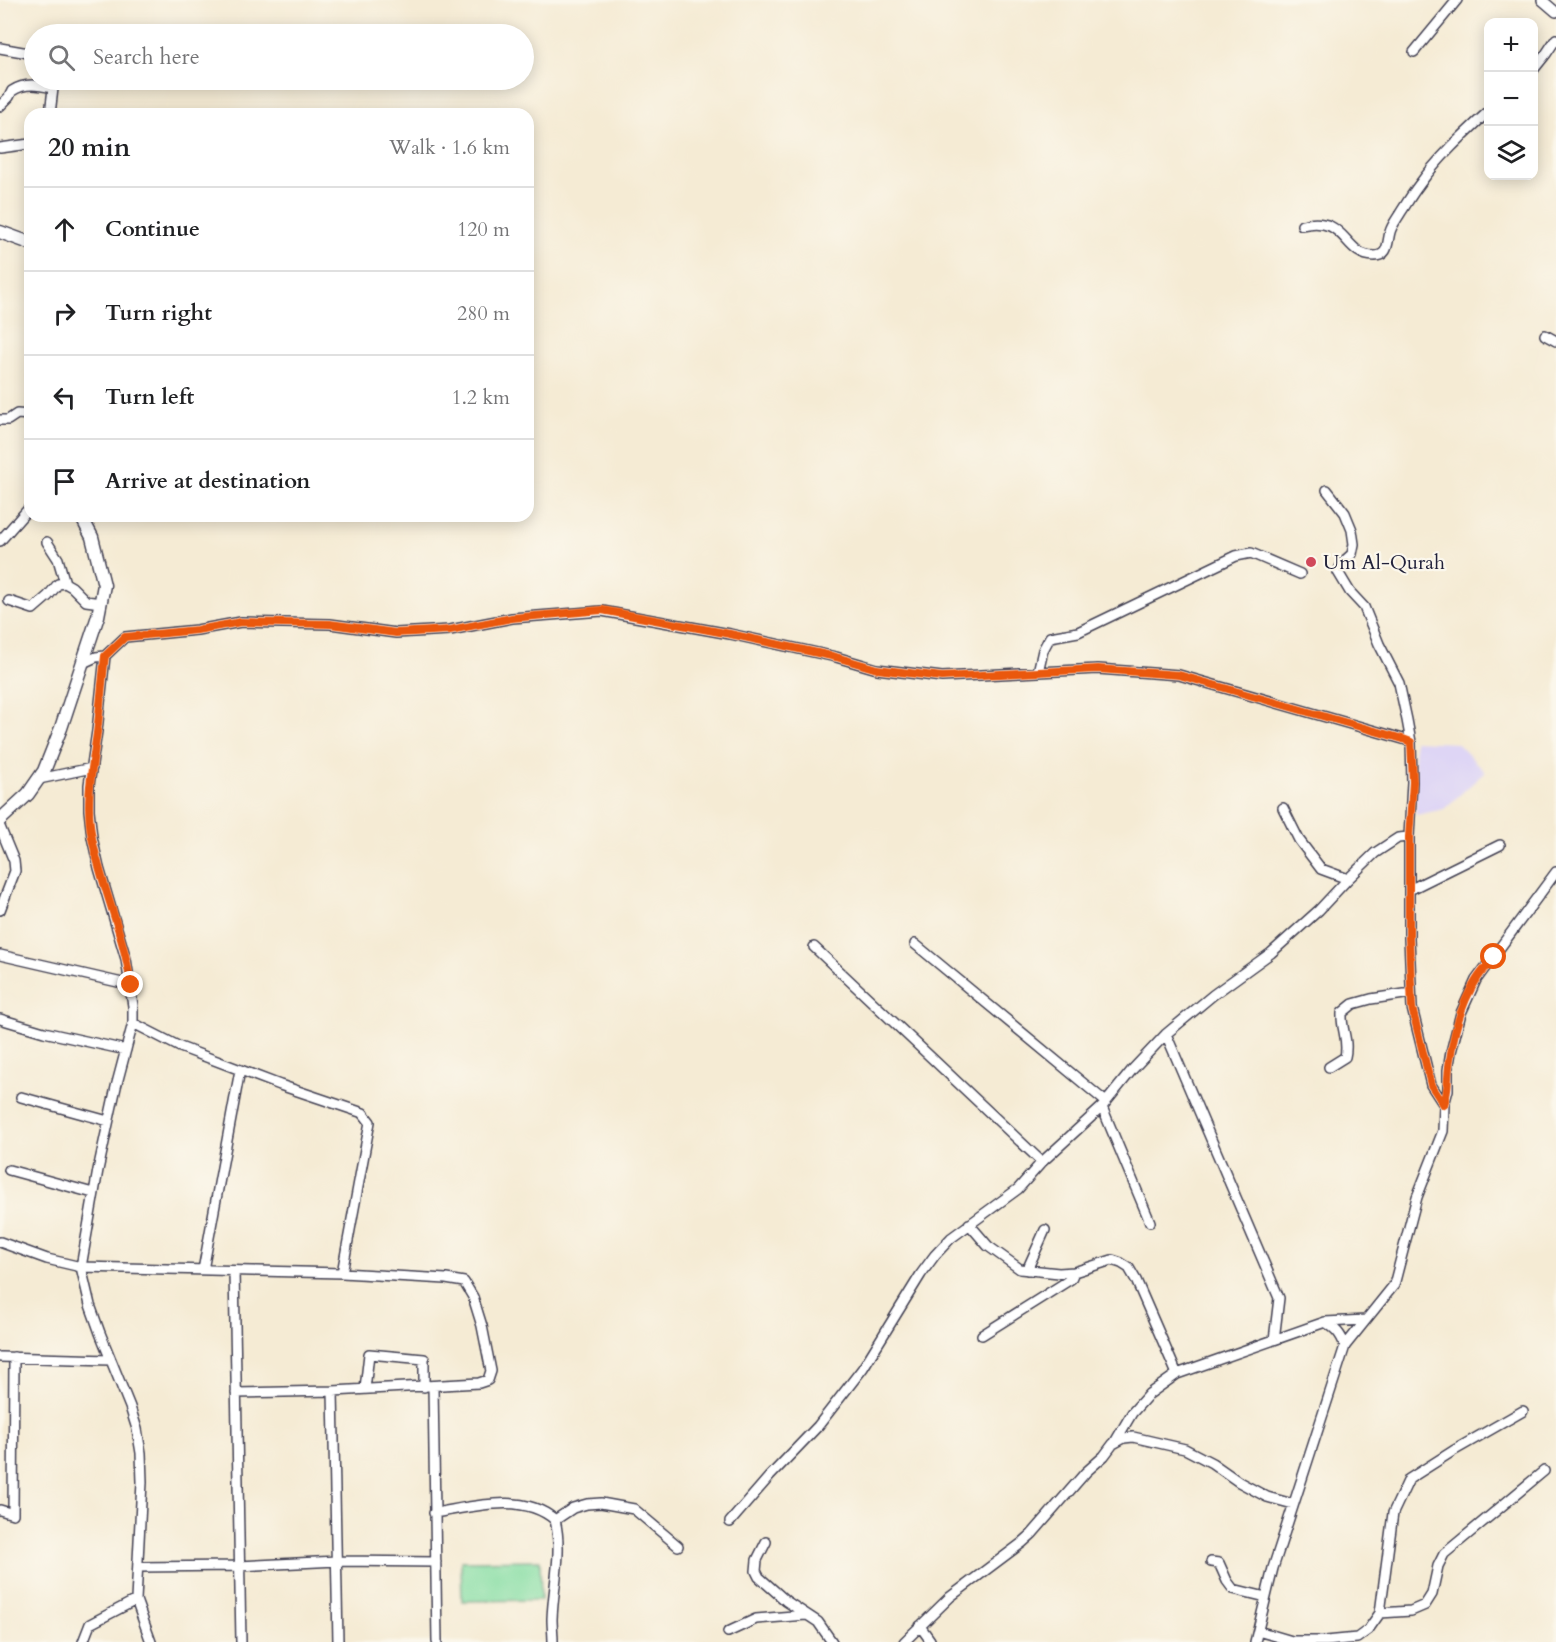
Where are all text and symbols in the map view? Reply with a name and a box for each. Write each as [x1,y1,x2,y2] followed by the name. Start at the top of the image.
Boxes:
[1484,18,1538,180] map controls
[1484,18,1538,72] button: +
[24,24,534,90] search box
[45,41,78,74] icon: search
[93,42,200,72] text: Search here
[1484,72,1538,126] button: −
[1484,126,1538,180] button: layers
[48,130,131,165] text: 20 min
[389,134,510,161] text: Walk · 1.6 km
[48,213,81,246] icon: ahead
[105,214,200,244] text: Continue
[457,216,510,243] text: 120 m
[48,297,81,330] icon: right
[105,298,212,328] text: Turn right
[457,300,510,327] text: 280 m
[48,381,81,414] icon: left
[105,382,194,412] text: Turn left
[451,384,510,411] text: 1.2 km
[48,465,81,498] icon: arrive
[105,466,310,496] text: Arrive at destination
[1323,549,1445,576] place label: Um Al-Qurah
[1304,555,1318,569] marker: Um Al-Qurah
[1480,943,1506,969] route start
[117,971,143,997] route end

